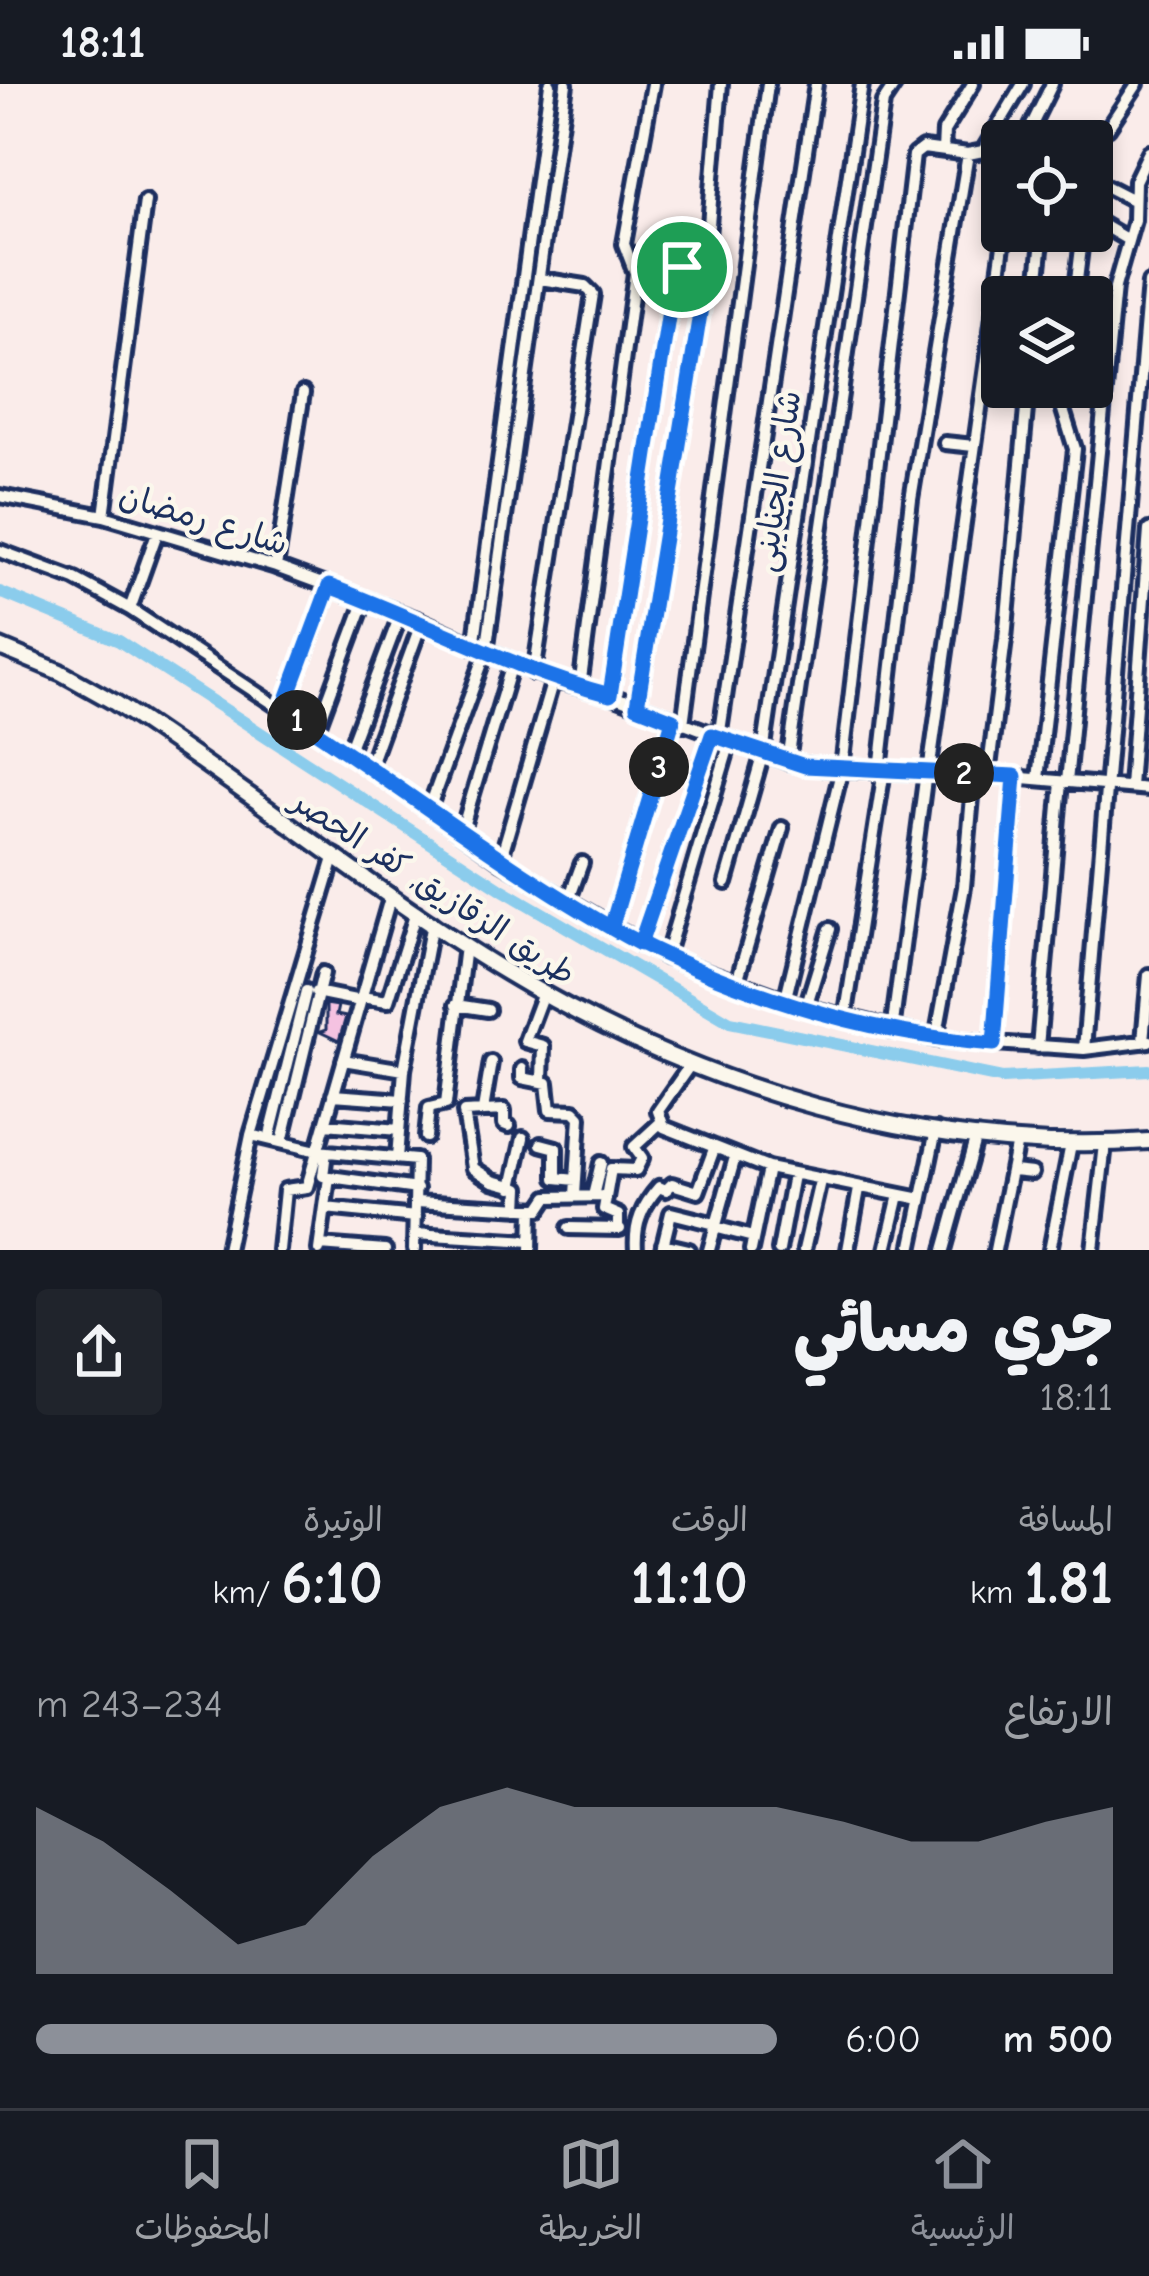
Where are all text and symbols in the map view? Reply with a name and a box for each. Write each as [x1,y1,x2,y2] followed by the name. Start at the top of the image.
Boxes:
[60,16,145,68] text: 18:11
[981,120,1113,408] map controls
[981,120,1113,252] button: locate
[631,216,733,318] pin
[649,234,715,300] icon: arrive
[981,276,1113,408] button: layers
[745,388,812,575] street label: شارع الجناينى
[114,475,292,566] street label: شارع رمضان
[267,690,327,750] pin: 1
[291,701,303,739] text: 1
[629,737,689,797] pin: 3
[934,743,994,803] pin: 2
[651,748,667,786] text: 3
[956,754,972,792] text: 2
[282,779,583,993] street label: طريق الزقازيق, كفر الحصر
[36,1289,162,1415] button: share
[793,1292,1113,1368] text: جري مسائي
[1040,1375,1113,1420] text: 18:11
[303,1501,383,1539] text: الوتيرة
[671,1501,748,1539] text: الوقت
[1019,1501,1113,1539] text: المسافة
[281,1549,383,1618] text: 6:10
[631,1549,748,1618] text: 11:10
[1024,1549,1113,1618] text: 1.81
[213,1573,281,1611] text: /km
[970,1573,1024,1611] text: km
[36,1682,223,1727] text: 234–243 m
[1004,1690,1113,1735] text: الارتفاع
[845,2017,921,2062] text: 6:00
[1003,2017,1113,2062] text: 500 m
[134,2131,270,2257] tab: المحفوظات
[539,2131,642,2257] tab: الخريطة
[911,2131,1015,2257] tab: الرئيسية

